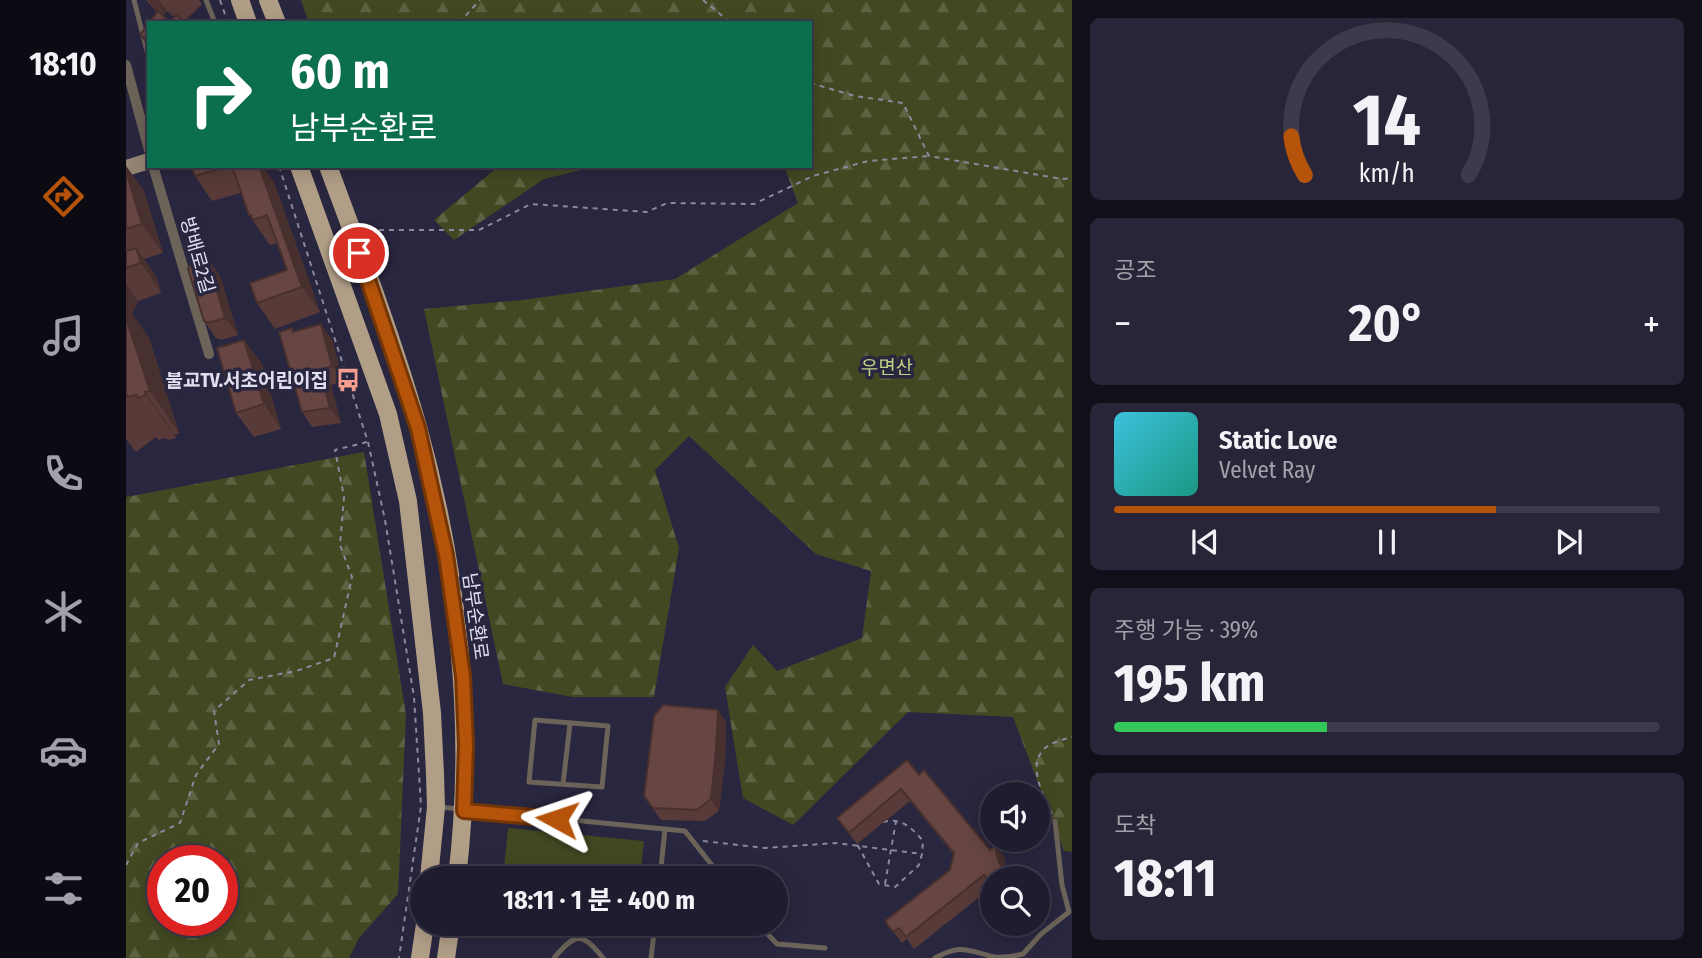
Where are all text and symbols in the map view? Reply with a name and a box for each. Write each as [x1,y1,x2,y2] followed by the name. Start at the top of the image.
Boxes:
[290,42,390,101] text: 60 m
[29,45,97,83] text: 18:10
[175,49,266,140] icon: right
[1353,77,1421,164] text: 14
[290,109,437,147] text: 남부순환로
[1359,159,1415,189] text: km/h
[39,172,88,221] icon: directions
[176,214,219,296] street label: 방배로2길
[329,223,389,283] pin
[340,234,378,272] icon: arrive
[1114,256,1156,284] text: 공조
[1349,292,1425,355] text: 20°
[1114,301,1131,347] text: −
[1643,301,1660,347] text: +
[39,311,88,360] icon: music
[861,356,913,379] park label: 우면산
[334,366,362,394] bus stop icon: 불교TV.서초어린이집
[165,369,328,392] place label: 불교TV.서초어린이집
[1219,425,1337,456] text: Static Love
[39,449,88,498] icon: phone
[1219,456,1315,484] text: Velvet Ray
[1186,523,1224,561] icon: previous
[1368,523,1406,561] icon: pause
[1550,523,1588,561] icon: next
[458,571,493,661] street label: 남부순환로
[39,587,88,636] icon: climate
[1114,616,1258,644] text: 주행 가능 · 39%
[1114,652,1265,715] text: 195 km
[39,726,88,775] icon: car
[520,782,594,856] position arrow
[980,782,1050,936] map controls
[980,782,1050,852] button: sound
[1114,811,1156,839] text: 도착
[147,845,238,936] speed limit sign: 20
[1114,847,1217,910] text: 18:11
[39,864,88,913] icon: filters
[980,866,1050,936] button: search
[503,885,695,916] text: 18:11 · 1 분 · 400 m

